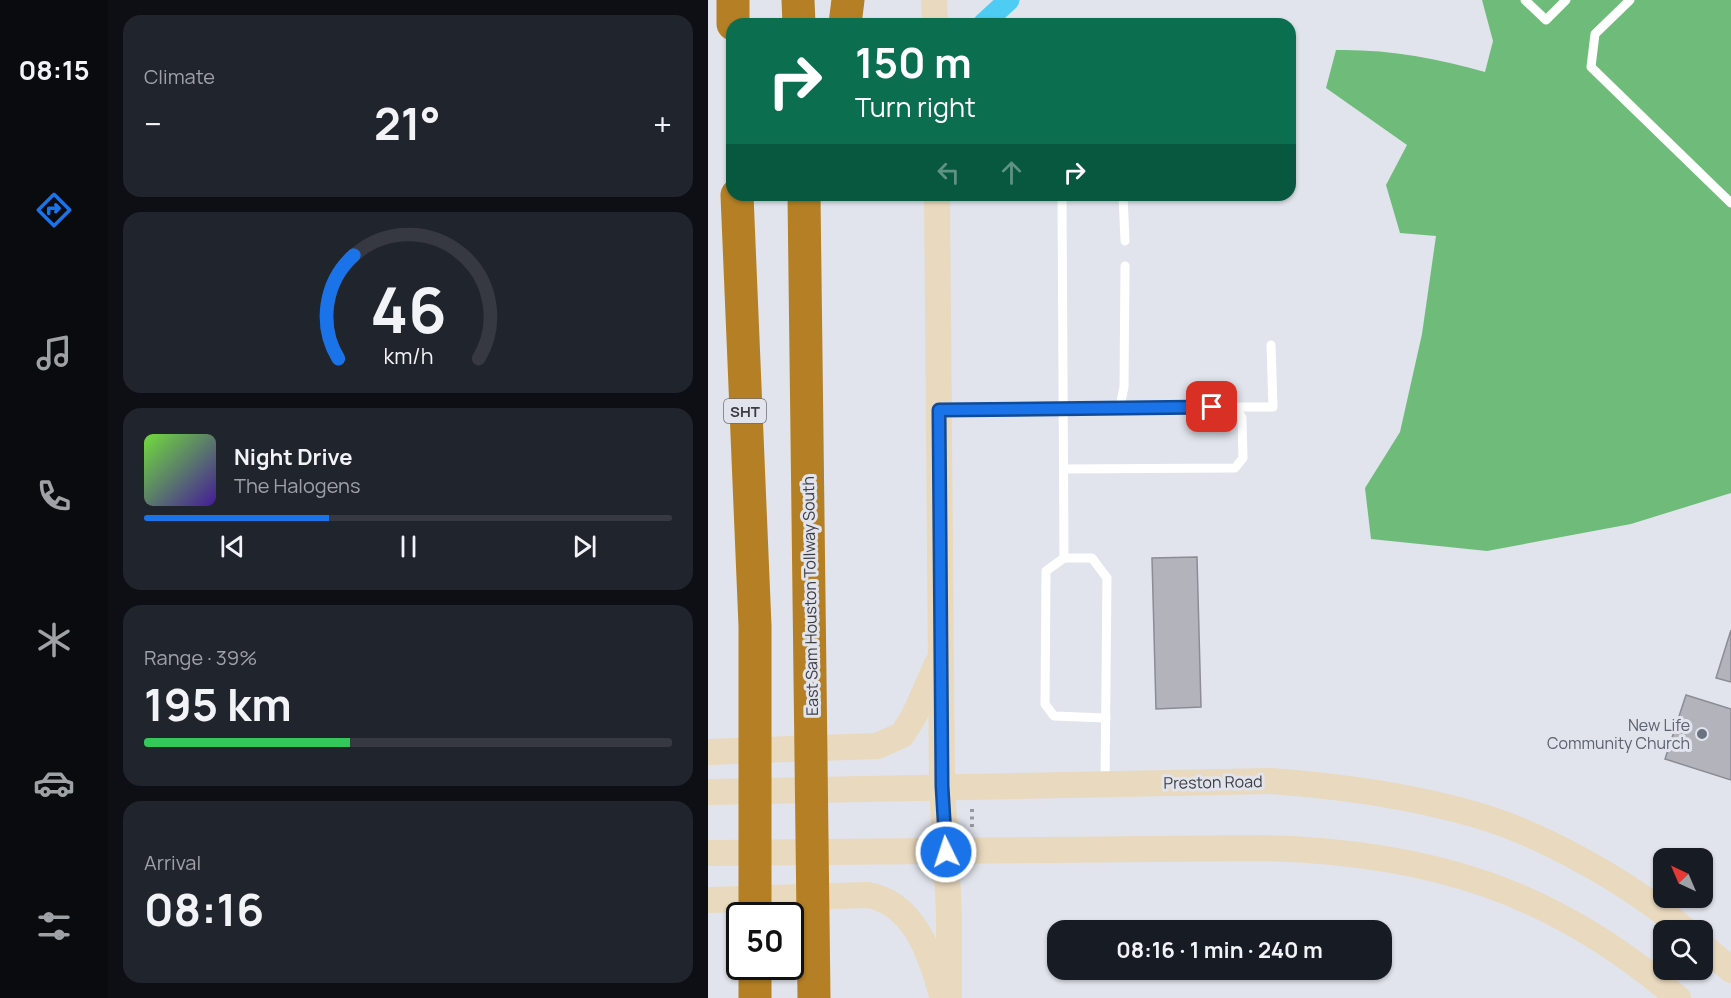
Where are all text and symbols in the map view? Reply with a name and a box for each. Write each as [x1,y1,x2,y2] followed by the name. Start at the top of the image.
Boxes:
[855,33,972,91] text: 150 m
[756,42,834,120] icon: right
[18,51,90,88] text: 08:15
[144,63,215,90] text: Climate
[855,88,976,125] text: Turn right
[374,92,441,154] text: 21°
[144,101,162,146] text: −
[653,101,672,146] text: +
[932,156,965,189] icon: left
[995,156,1028,189] icon: ahead
[1058,156,1091,189] icon: right
[33,189,75,231] icon: directions
[370,267,446,353] text: 46
[33,332,75,374] icon: music
[383,342,433,371] text: km/h
[1186,381,1237,432] pin
[1195,390,1228,423] icon: arrive
[724,399,766,423] road number: SHT
[234,442,353,472] text: Night Drive
[234,472,360,499] text: The Halogens
[33,475,75,517] icon: phone
[797,476,823,716] street label: East Sam Houston Tollway South
[216,530,249,563] icon: previous
[392,530,425,563] icon: pause
[568,530,601,563] icon: next
[33,619,75,661] icon: climate
[144,644,257,671] text: Range · 39%
[144,673,292,735] text: 195 km
[1547,714,1690,754] place label: New Life Community Church
[1695,727,1709,741] marker: New Life Community Church
[33,762,75,804] icon: car
[1163,770,1263,794] street label: Preston Road
[914,820,978,884] position arrow
[1653,848,1713,908] north arrow
[1653,848,1713,980] map controls
[144,849,201,876] text: Arrival
[144,878,264,940] text: 08:16
[726,902,804,980] speed limit sign: 50
[33,905,75,947] icon: filters
[1653,920,1713,980] button: search
[1116,935,1323,965] text: 08:16 · 1 min · 240 m

